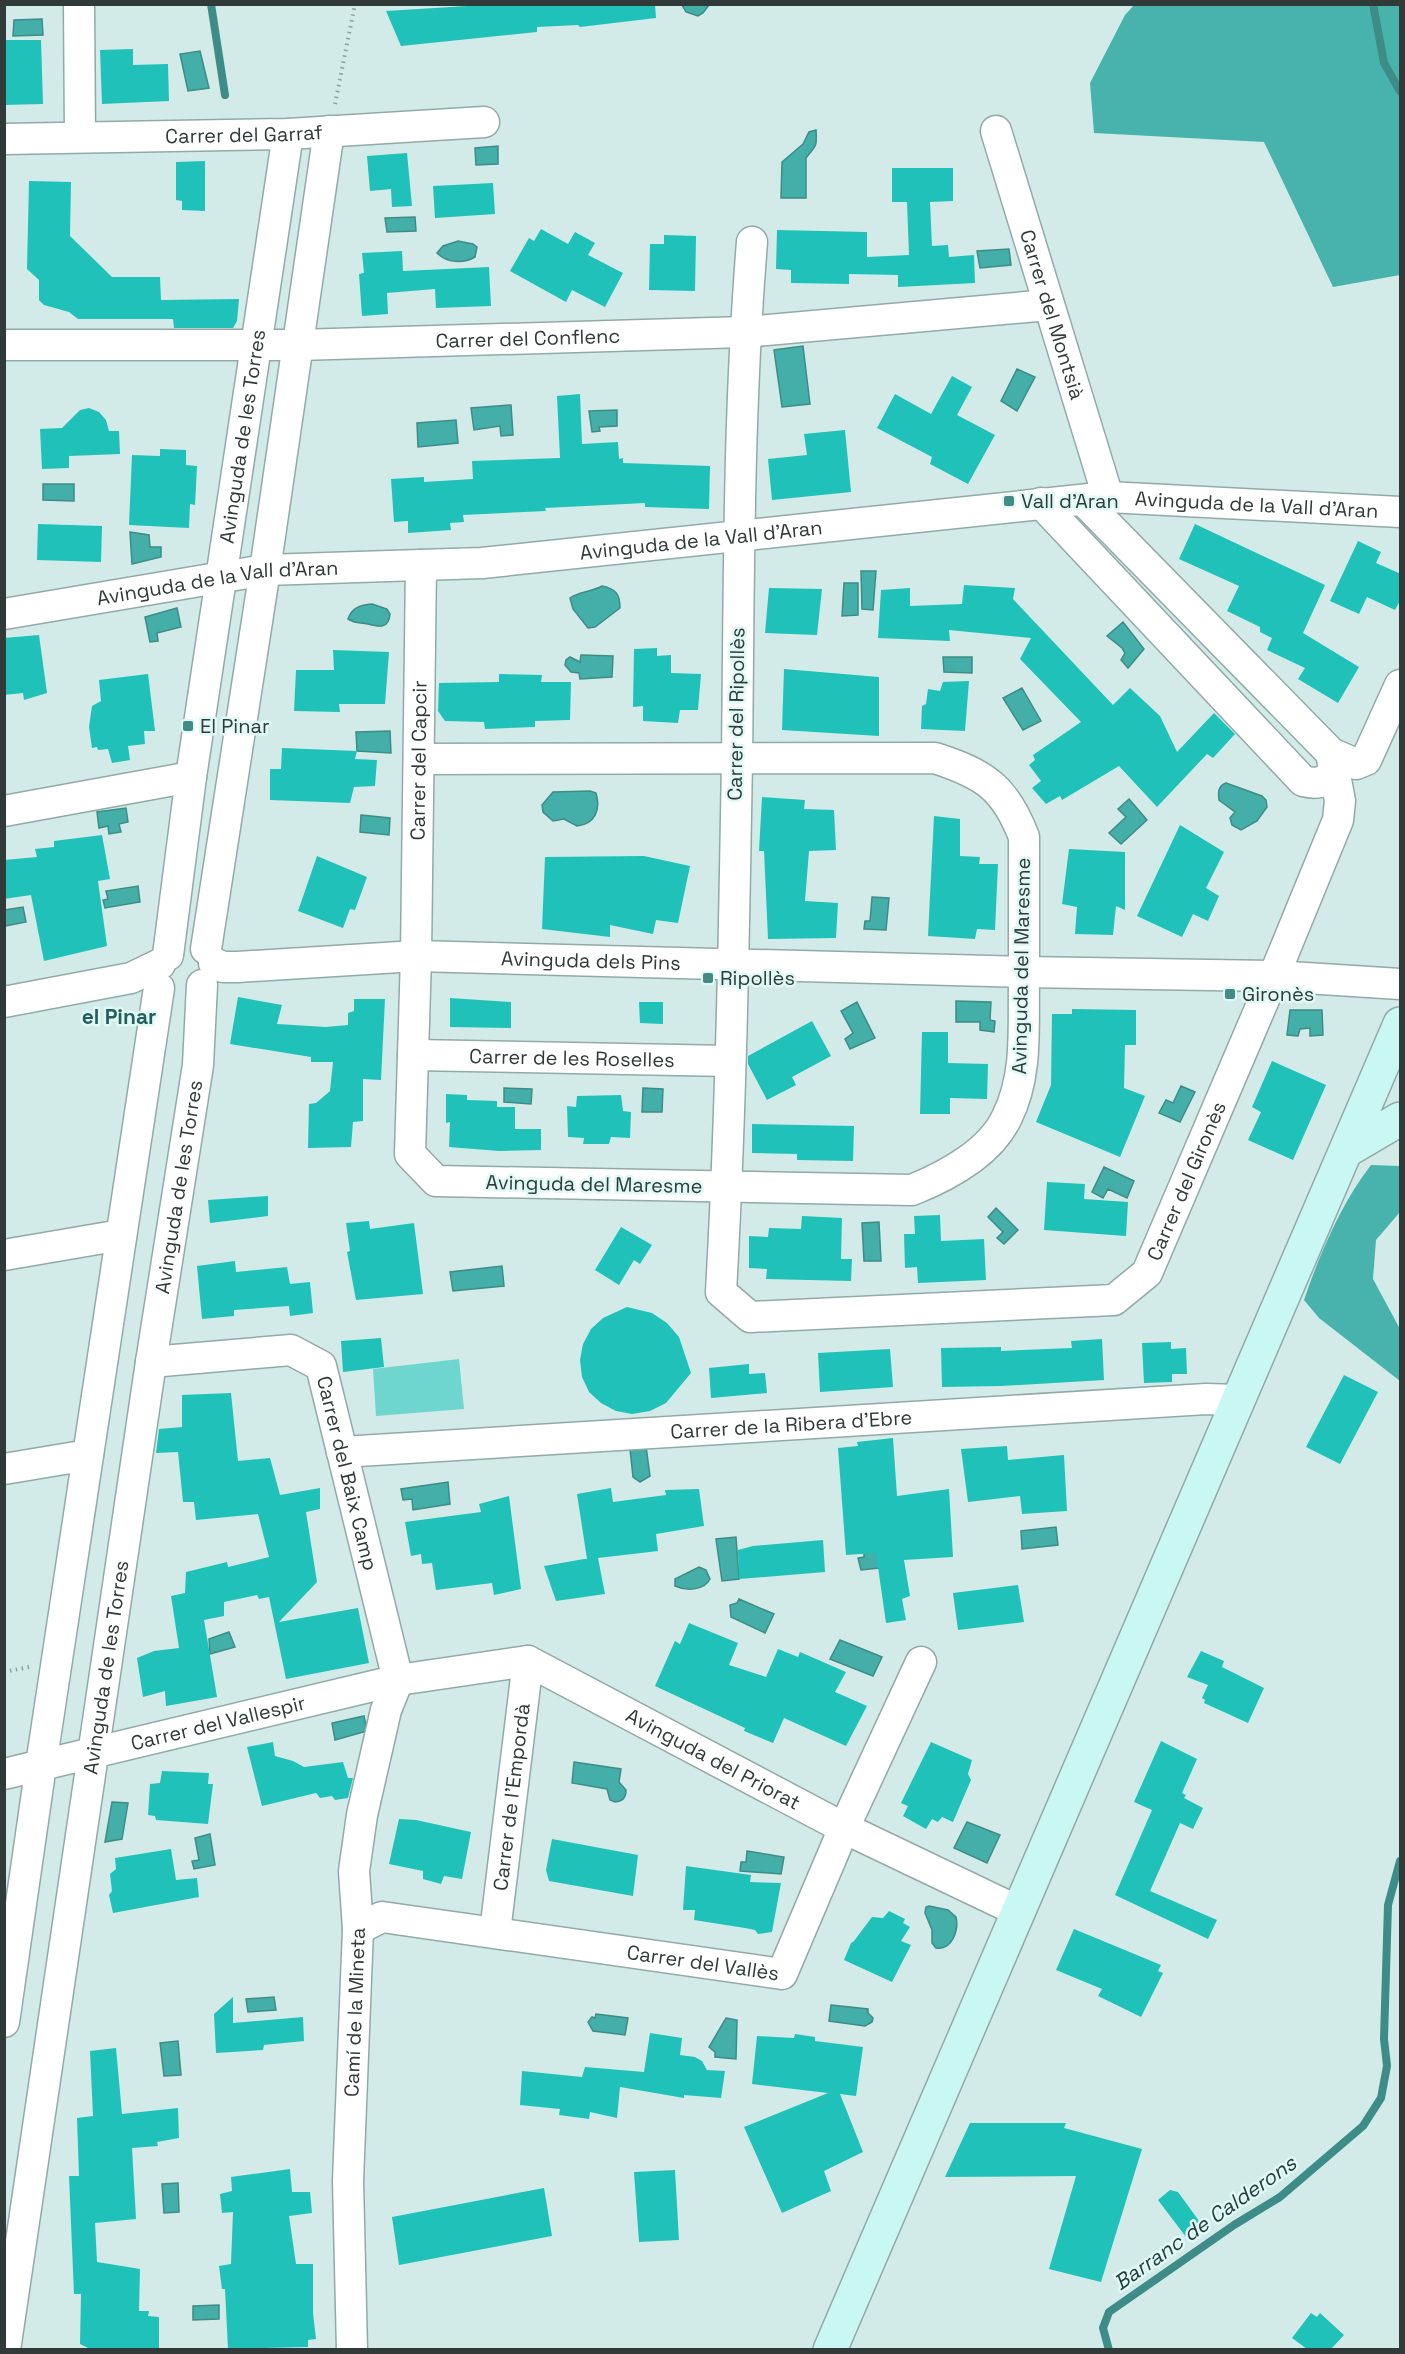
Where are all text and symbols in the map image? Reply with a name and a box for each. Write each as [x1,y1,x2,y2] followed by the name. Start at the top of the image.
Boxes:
[165,119,324,149] street label: Carrer del Garraf
[1014,227,1090,403] street label: Carrer del Montsià
[435,323,621,354] street label: Carrer del Conflenc
[213,328,271,545] street label: Avinguda de les Torres
[1134,485,1379,524] street label: Avinguda de la Vall d'Aran
[1021,488,1119,514] place label: Vall d'Aran
[1002,494,1016,508] marker: Vall d'Aran
[578,514,824,566] street label: Avinguda de la Vall d'Aran
[95,555,339,611] street label: Avinguda de la Vall d'Aran
[721,627,751,801] street label: Carrer del Ripollès
[404,680,433,840] street label: Carrer del Capcir
[200,713,270,739] place label: El Pinar
[181,719,195,733] marker: El Pinar
[1006,857,1036,1075] street label: Avinguda del Maresme
[500,945,681,976] street label: Avinguda dels Pins
[720,965,795,991] place label: Ripollès
[701,971,715,985] marker: Ripollès
[1242,981,1314,1007] place label: Gironès
[1223,987,1237,1001] marker: Gironès
[82,1003,156,1030] district label: el Pinar
[469,1043,675,1073] street label: Carrer de les Roselles
[149,1078,208,1296] street label: Avinguda de les Torres
[1141,1097,1232,1265] street label: Carrer del Gironès
[485,1169,703,1199] street label: Avinguda del Maresme
[311,1373,384,1573] street label: Carrer del Baix Camp
[669,1404,913,1445] street label: Carrer de la Ribera d'Ebre
[77,1559,135,1776] street label: Avinguda de les Torres
[128,1690,308,1756] street label: Carrer del Vallespir
[487,1702,536,1892] street label: Carrer de l'Empordà
[622,1702,805,1816] street label: Avinguda del Priorat
[338,1927,371,2097] street label: Camí de la Mineta
[625,1939,781,1986] street label: Carrer del Vallès
[1108,2149,1302,2296] water label: Barranc de Calderons

